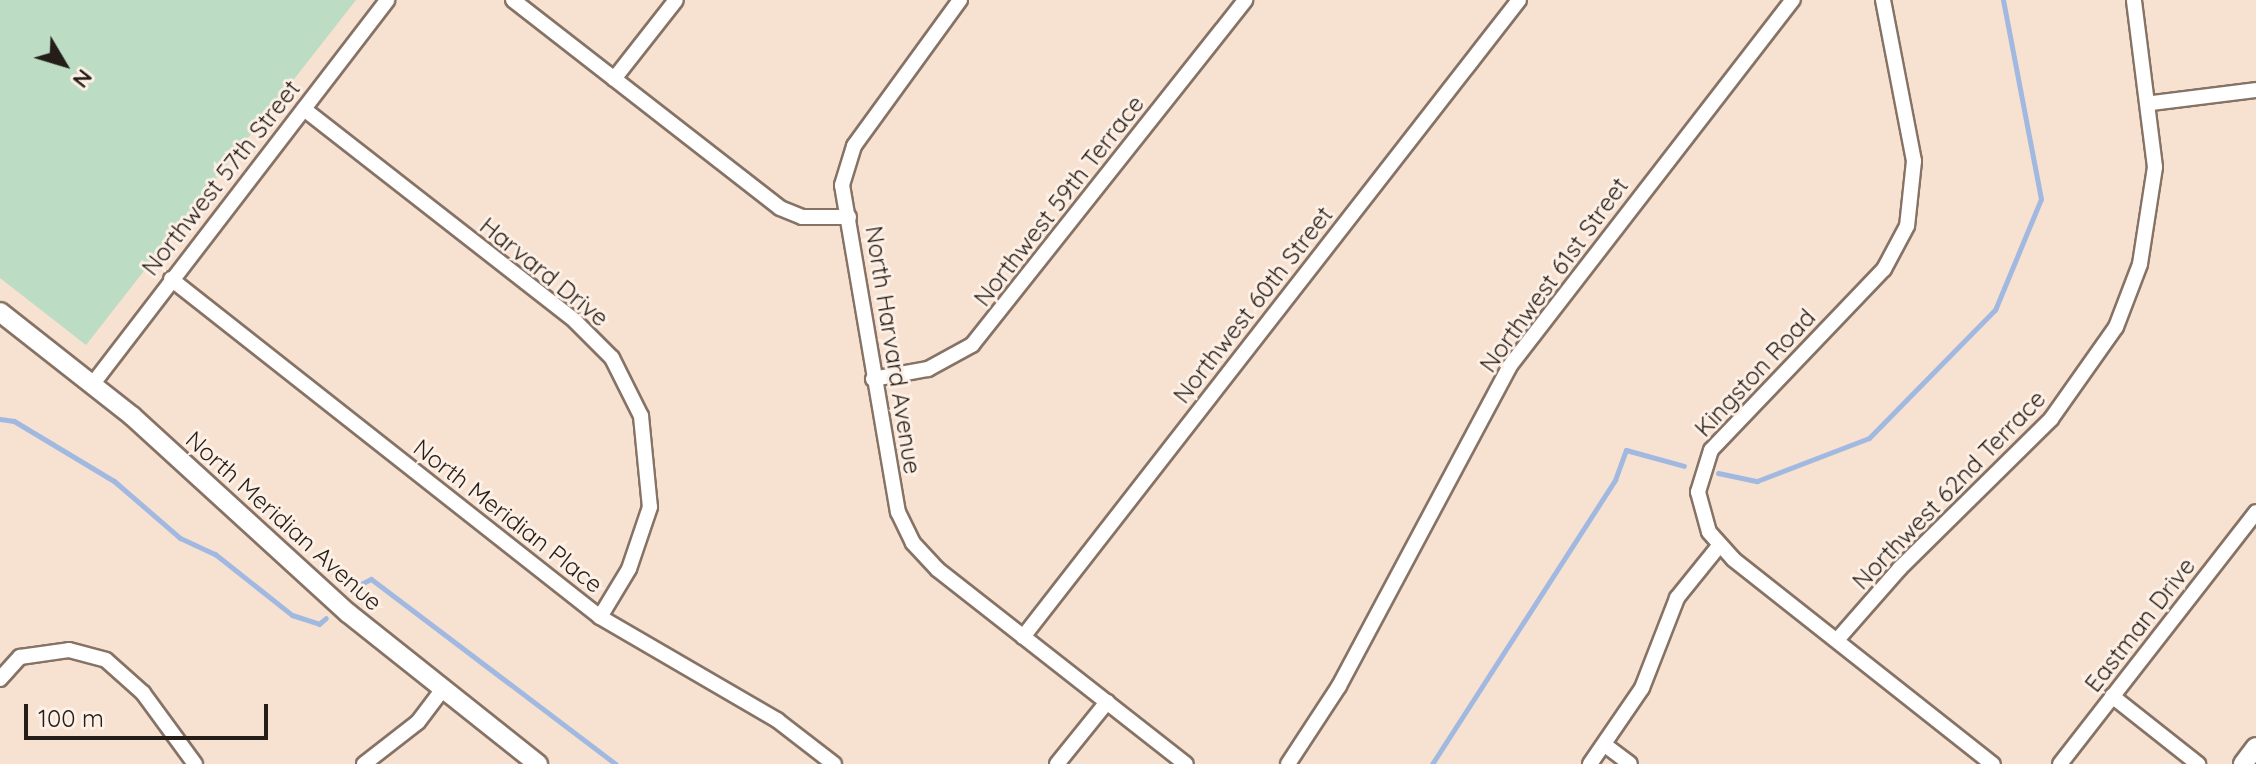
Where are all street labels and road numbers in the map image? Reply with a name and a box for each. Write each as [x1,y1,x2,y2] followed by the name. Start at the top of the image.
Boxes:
[136,75,306,281] street label: Northwest 57th Street
[968,90,1150,312] street label: Northwest 59th Terrace
[1474,172,1634,378] street label: Northwest 61st Street
[1167,201,1339,409] street label: Northwest 60th Street
[474,211,614,333] street label: Harvard Drive
[859,224,927,476] street label: North Harvard Avenue
[1689,303,1821,443] street label: Kingston Road
[1846,384,2052,596] street label: Northwest 62nd Terrace
[180,425,388,617] street label: North Meridian Avenue
[408,433,608,599] street label: North Meridian Place
[2079,552,2201,698] street label: Eastman Drive

